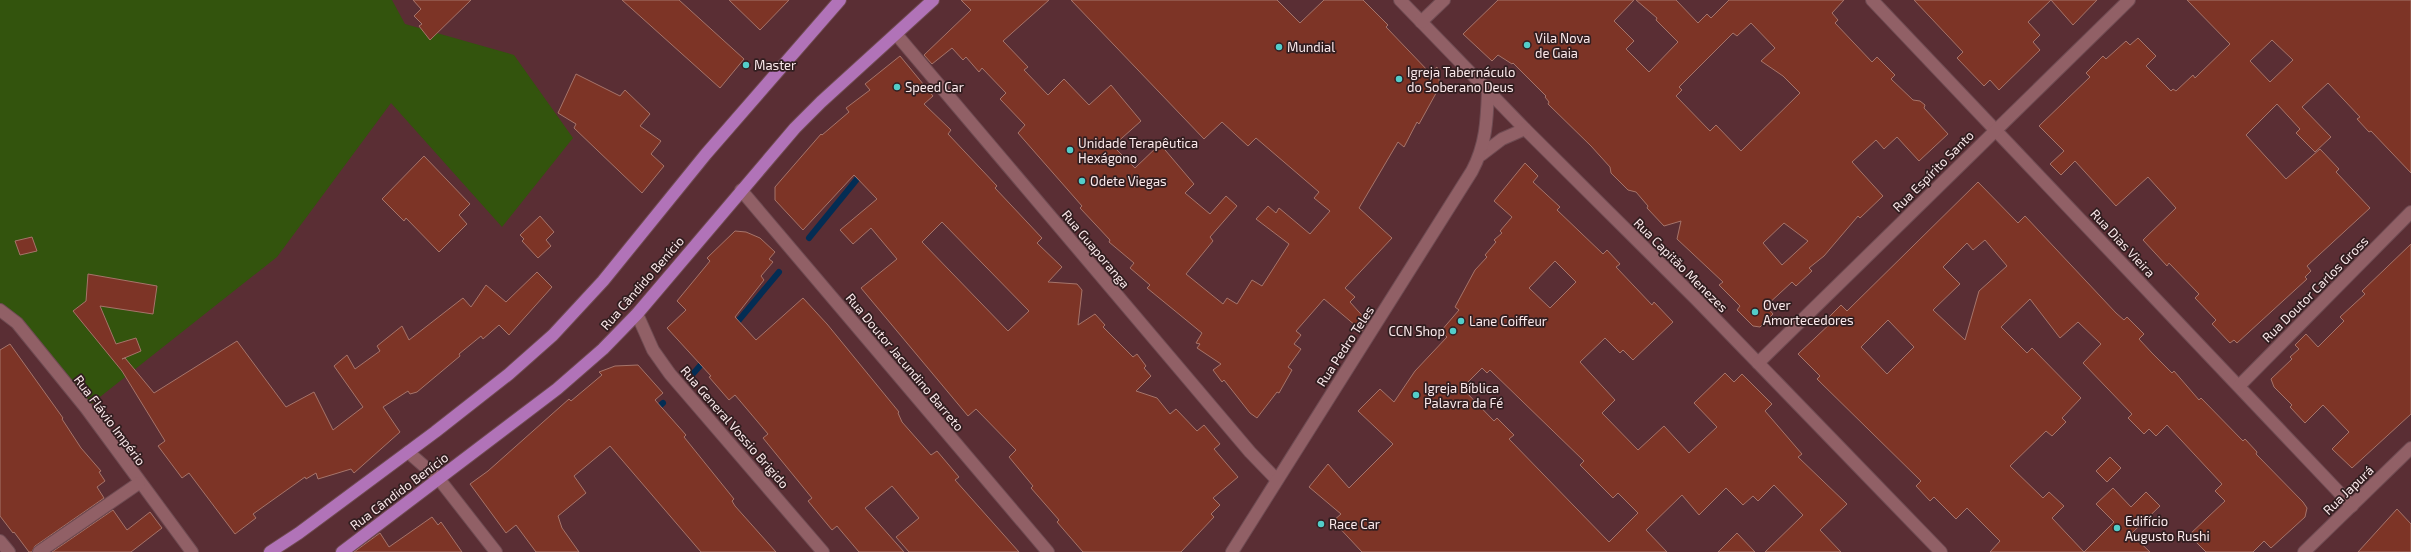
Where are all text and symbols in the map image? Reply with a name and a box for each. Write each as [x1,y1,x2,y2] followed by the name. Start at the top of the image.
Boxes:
[1535,30,1590,61] place label: Vila Nova de Gaia
[1287,39,1335,55] place label: Mundial
[1522,40,1532,50] marker: Vila Nova de Gaia
[1274,42,1284,52] marker: Mundial
[754,57,796,73] place label: Master
[741,60,751,70] marker: Master
[1407,64,1515,95] place label: Igreja Tabernáculo do Soberano Deus
[1394,74,1404,84] marker: Igreja Tabernáculo do Soberano Deus
[905,79,964,95] place label: Speed Car
[892,82,902,92] marker: Speed Car
[1889,127,1977,215] street label: Rua Espírito Santo
[1078,135,1198,166] place label: Unidade Terapêutica Hexágono
[1065,145,1075,155] marker: Unidade Terapêutica Hexágono
[1090,173,1167,189] place label: Odete Viegas
[1077,176,1087,186] marker: Odete Viegas
[2087,206,2159,280] street label: Rua Dias Vieira
[1059,207,1133,291] street label: Rua Guaporanga
[1631,215,1731,315] street label: Rua Capitão Menezes
[597,233,687,333] street label: Rua Cândido Benício
[2259,233,2371,345] street label: Rua Doutor Carlos Gross
[843,290,967,434] street label: Rua Doutor Jacundino Barreto
[1763,297,1854,328] place label: Over Amortecedores
[1313,303,1377,389] street label: Rua Pedro Teles
[1750,307,1760,317] marker: Over Amortecedores
[1469,313,1547,329] place label: Lane Coiffeur
[1456,316,1466,326] marker: Lane Coiffeur
[1388,323,1445,339] place label: CCN Shop
[1448,326,1458,336] marker: CCN Shop
[677,363,793,491] street label: Rua General Vossio Brigido
[71,372,149,468] street label: Rua Flávio Império
[1424,380,1503,411] place label: Igreja Bíblica Palavra da Fé
[1411,390,1421,400] marker: Igreja Bíblica Palavra da Fé
[347,449,451,533] street label: Rua Cândido Benício
[2319,462,2377,518] street label: Rua Japurá
[2125,513,2210,544] place label: Edifício Augusto Rushi
[1329,516,1380,532] place label: Race Car
[1316,519,1326,529] marker: Race Car
[2112,523,2122,533] marker: Edifício Augusto Rushi

